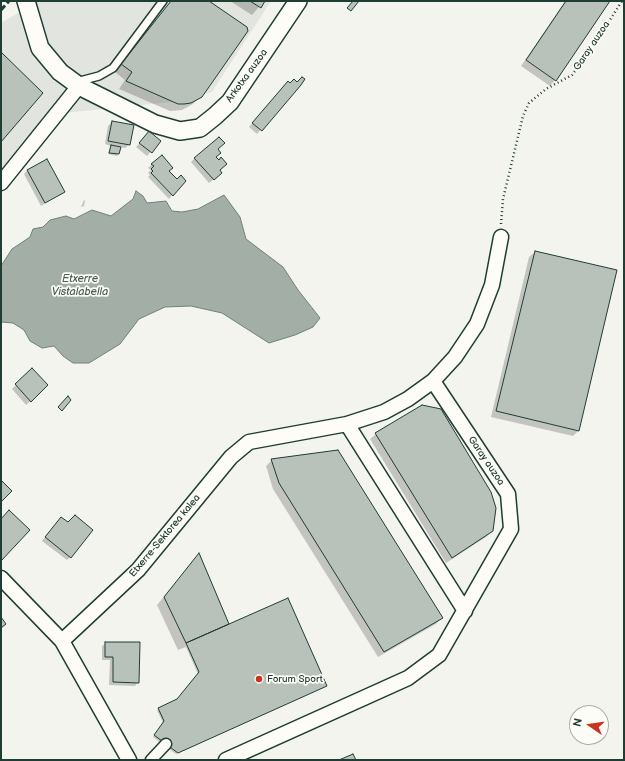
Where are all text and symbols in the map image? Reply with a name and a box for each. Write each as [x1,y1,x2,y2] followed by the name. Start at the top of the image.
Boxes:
[571,19,613,73] street label: Garay auzoa
[224,47,270,105] street label: Arkotxa auzoa
[52,272,108,298] water label: Etxerre Vistalabella
[465,434,507,488] street label: Garay auzoa
[127,492,203,580] street label: Etxerre-Sektorea kalea
[267,673,323,685] place label: Forum Sport
[254,674,264,684] marker: Forum Sport
[569,705,609,745] north arrow
[571,717,585,728] text: N

